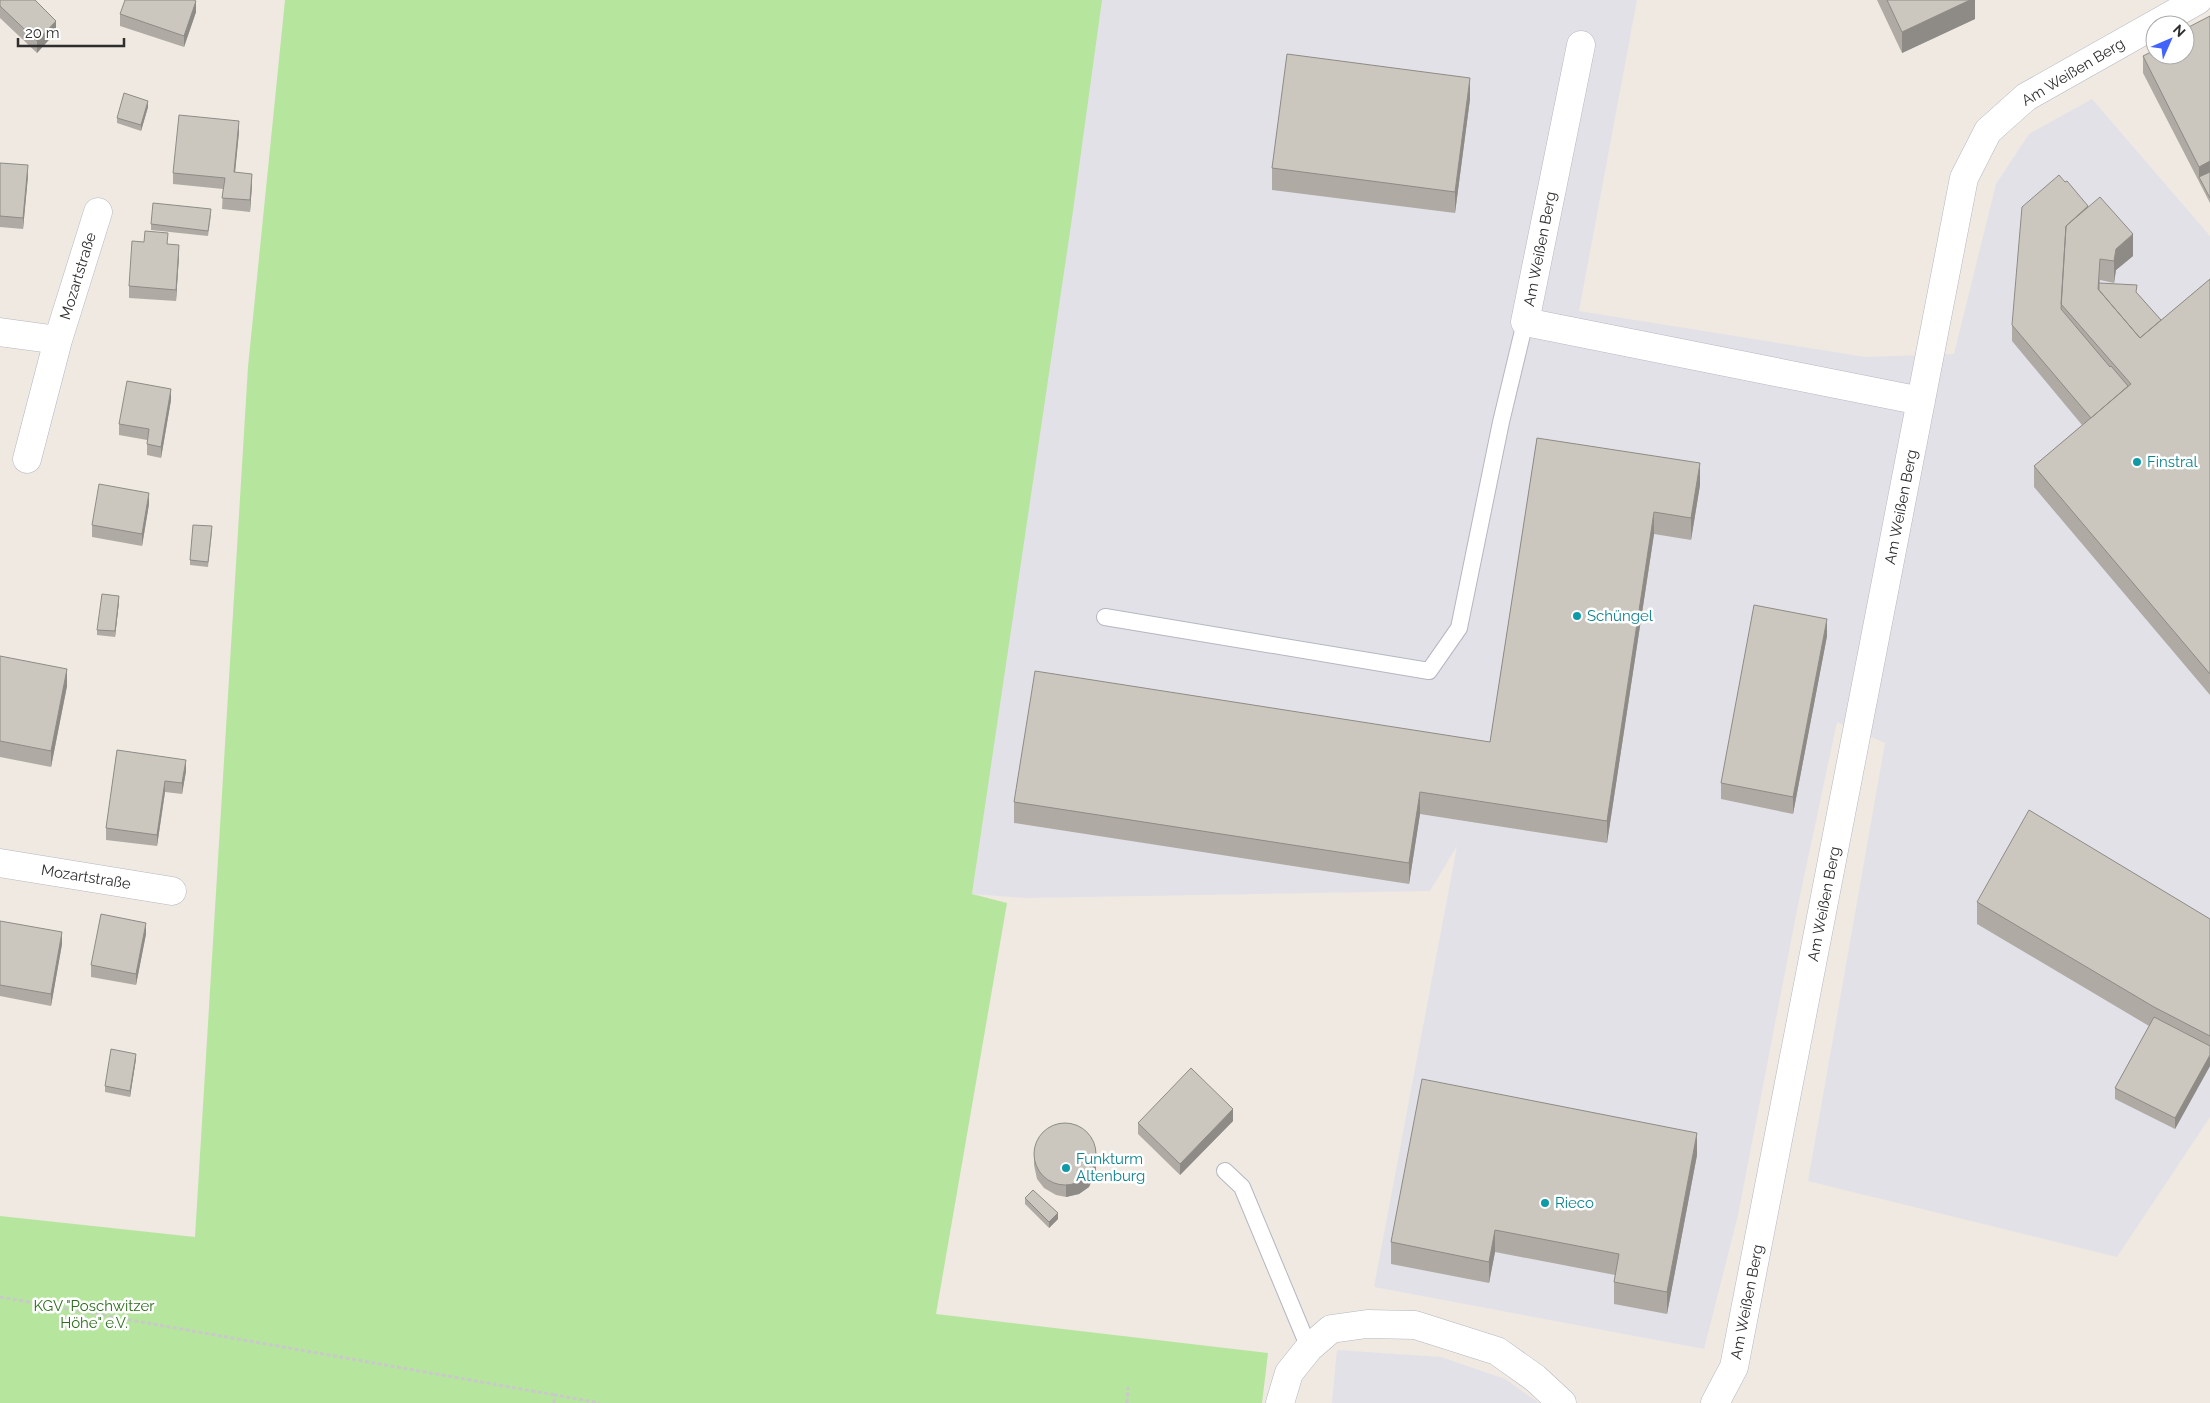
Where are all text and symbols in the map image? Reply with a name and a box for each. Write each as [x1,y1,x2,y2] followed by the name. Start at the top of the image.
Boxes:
[18,15,124,47] scale bar
[2145,15,2195,65] north arrow
[2170,21,2189,40] text: N
[25,24,60,42] text: 20 m
[2018,34,2128,110] street label: Am Weißen Berg
[1520,190,1560,308] street label: Am Weißen Berg
[56,230,100,322] street label: Mozartstraße
[1881,448,1921,566] street label: Am Weißen Berg
[2147,453,2199,471] place label: Finstral
[2131,456,2143,468] marker: Finstral
[1587,607,1654,625] place label: Schüngel
[1571,610,1583,622] marker: Schüngel
[1804,845,1844,963] street label: Am Weißen Berg
[40,861,132,893] street label: Mozartstraße
[1076,1150,1145,1185] place label: Funkturm Altenburg
[1060,1162,1072,1174] marker: Funkturm Altenburg
[1555,1194,1594,1212] place label: Rieco
[1539,1197,1551,1209] marker: Rieco
[1727,1243,1767,1361] street label: Am Weißen Berg
[34,1297,155,1332] park label: KGV "Poschwitzer Höhe" e.V.

